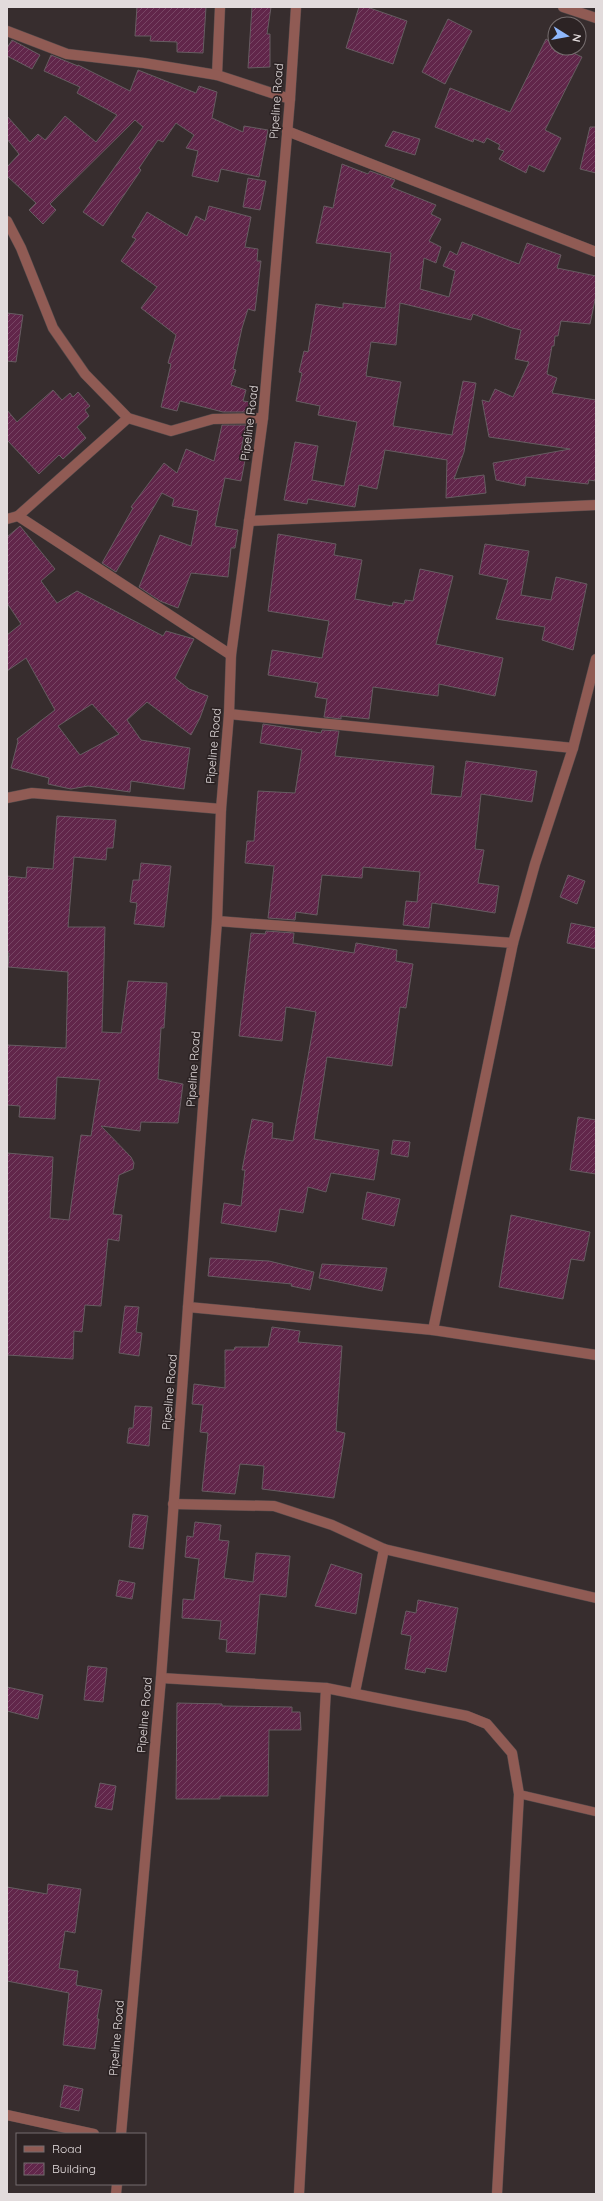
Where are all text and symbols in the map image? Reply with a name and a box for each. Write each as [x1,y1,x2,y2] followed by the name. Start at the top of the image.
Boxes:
[547,16,587,56] north arrow
[569,33,584,43] text: N
[266,63,286,139] street label: Pipeline Road
[237,384,261,462] street label: Pipeline Road
[202,708,224,784] street label: Pipeline Road
[183,1031,203,1107] street label: Pipeline Road
[158,1354,180,1430] street label: Pipeline Road
[133,1677,155,1753] street label: Pipeline Road
[105,2000,127,2076] street label: Pipeline Road
[16,2133,146,2185] legend
[52,2141,82,2156] text: Road
[52,2161,96,2176] text: Building

